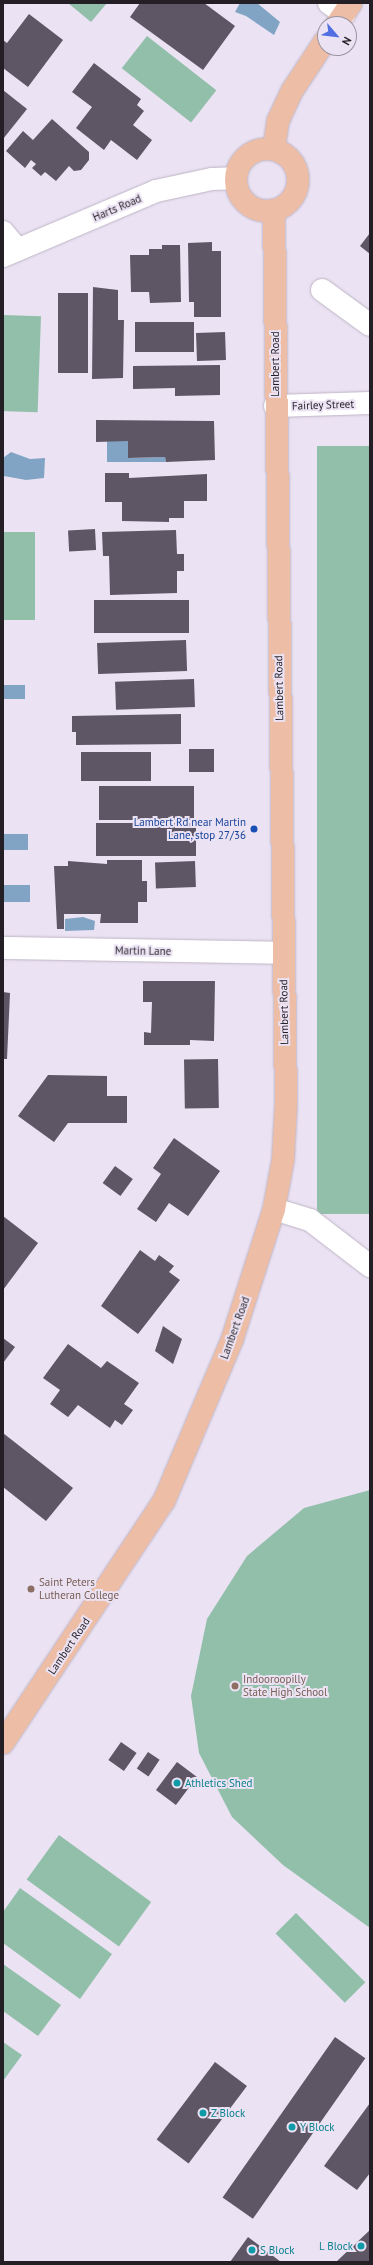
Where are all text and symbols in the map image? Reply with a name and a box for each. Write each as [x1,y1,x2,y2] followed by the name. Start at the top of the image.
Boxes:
[317,16,357,56] north arrow
[339,35,355,48] text: N
[91,192,143,224] street label: Harts Road
[268,331,282,397] street label: Lambert Road
[292,397,354,413] street label: Fairley Street
[272,655,286,721] street label: Lambert Road
[134,816,246,842] place label: Lambert Rd near Martin Lane, stop 27/36
[249,824,259,834] marker: Lambert Rd near Martin Lane, stop 27/36
[115,944,171,958] street label: Martin Lane
[277,979,291,1045] street label: Lambert Road
[218,1295,252,1361] street label: Lambert Road
[39,1576,119,1602] place label: Saint Peters Lutheran College
[26,1584,36,1594] marker: Saint Peters Lutheran College
[45,1615,93,1677] street label: Lambert Road
[243,1673,327,1699] place label: Indooroopilly State High School
[230,1681,240,1691] marker: Indooroopilly State High School
[185,1776,252,1790] place label: Athletics Shed
[172,1778,182,1788] marker: Athletics Shed
[211,2106,246,2120] place label: Z Block
[198,2108,208,2118] marker: Z Block
[300,2120,335,2134] place label: Y Block
[287,2122,297,2132] marker: Y Block
[319,2239,353,2253] place label: L Block
[356,2241,366,2251] marker: L Block
[260,2243,295,2257] place label: S Block
[247,2245,257,2255] marker: S Block

